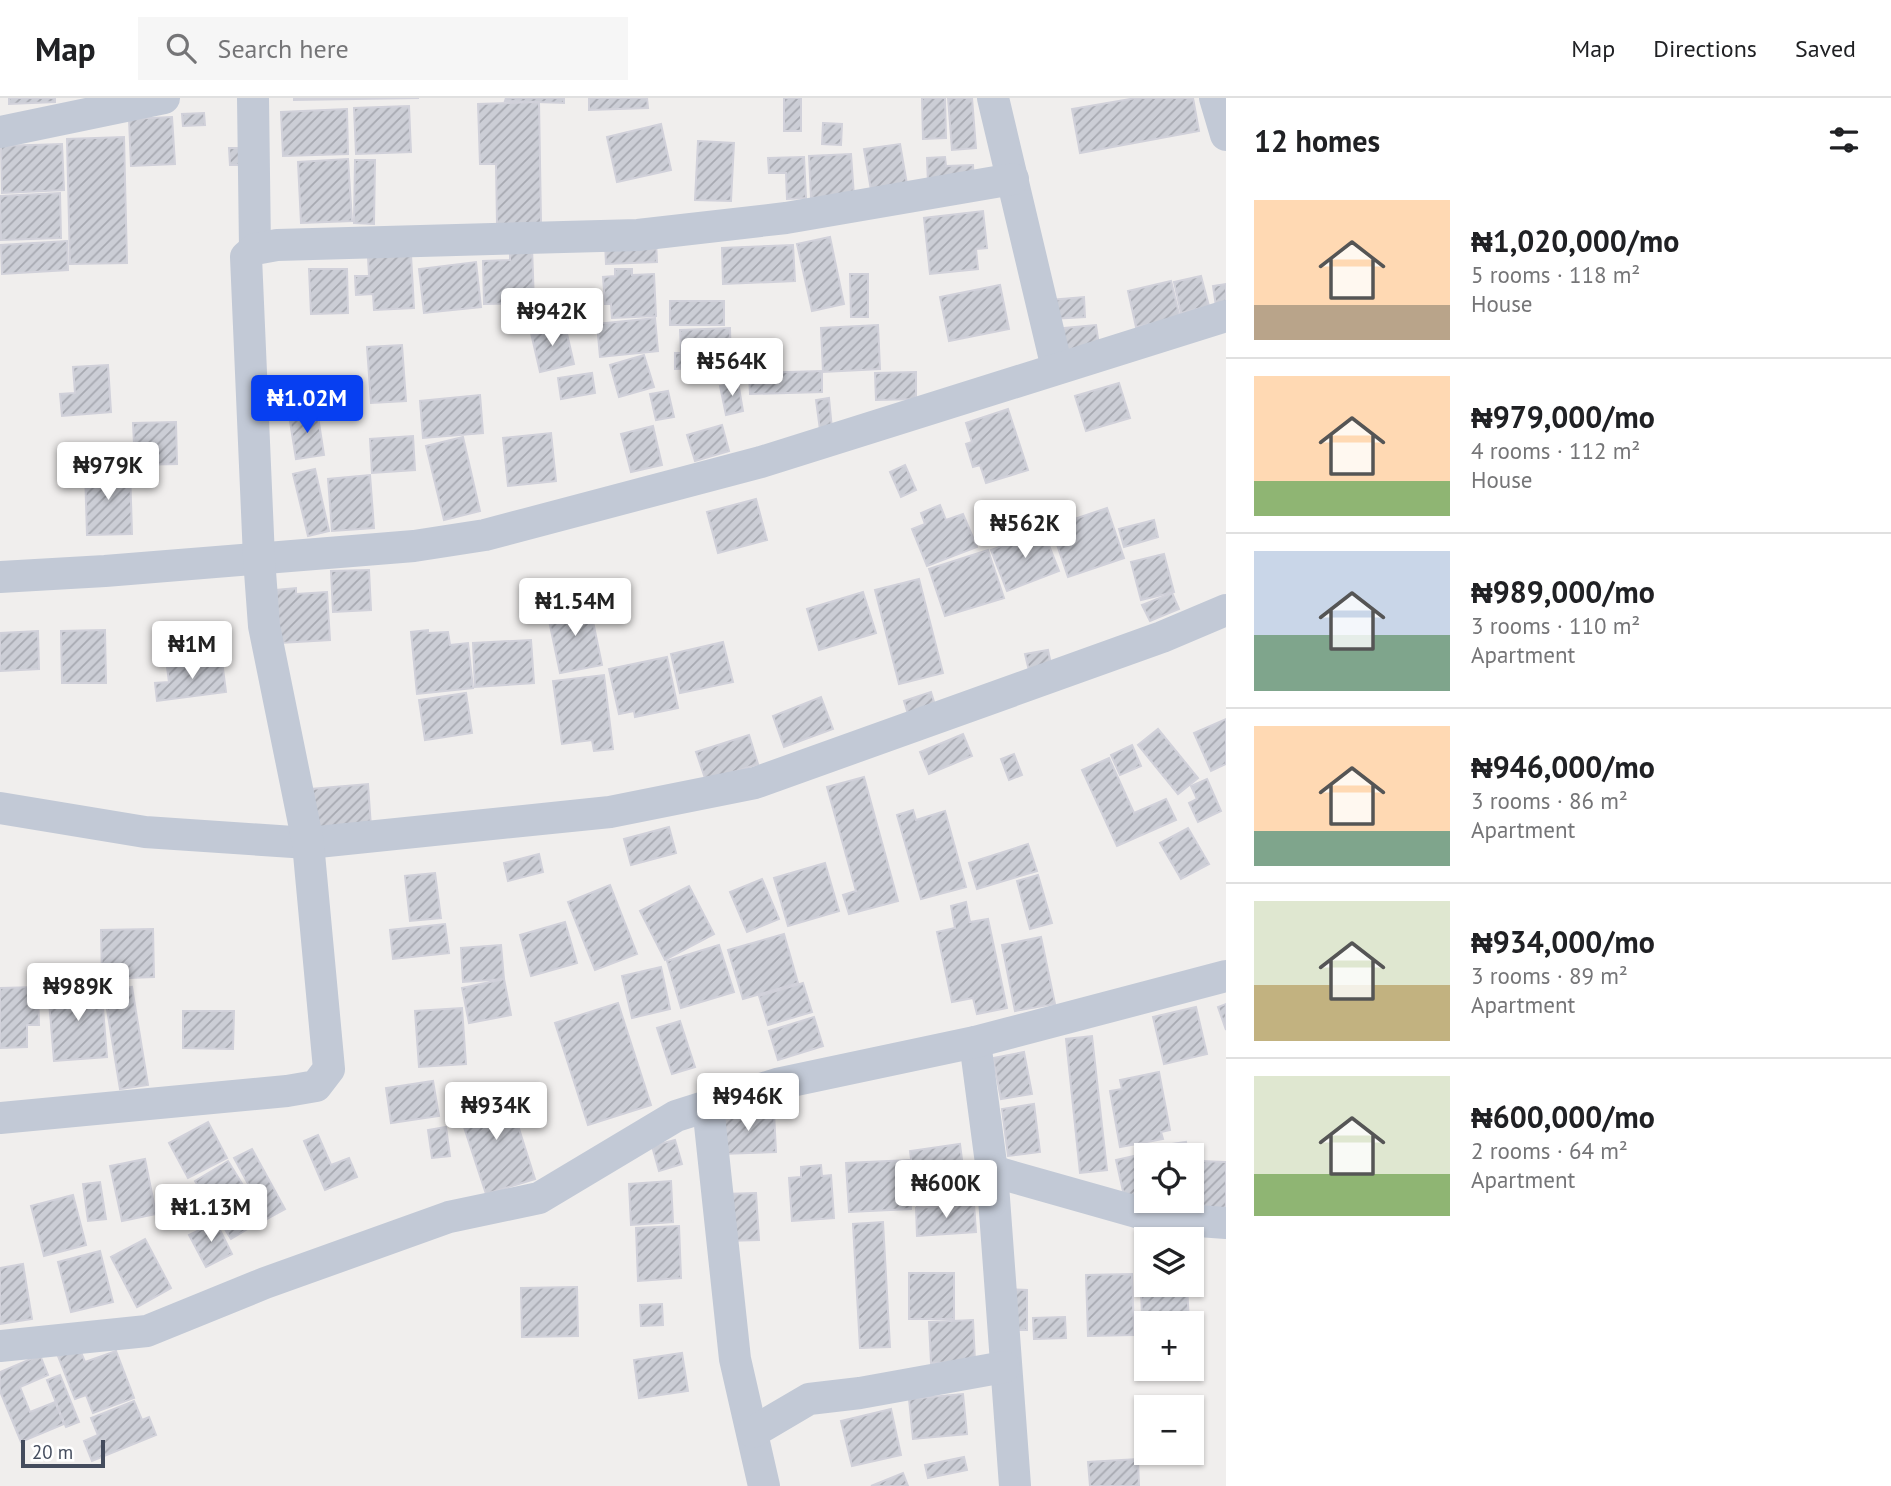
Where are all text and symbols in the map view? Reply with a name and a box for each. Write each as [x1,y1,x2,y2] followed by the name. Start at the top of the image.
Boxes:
[138,17,628,80] search box
[35,27,96,70] text: Map
[162,29,200,67] icon: search
[218,32,349,65] text: Search here
[1571,33,1615,64] text: Map
[1653,33,1757,64] text: Directions
[1795,33,1856,64] text: Saved
[1254,121,1380,160] text: 12 homes
[1825,121,1863,159] icon: filters
[1471,221,1679,260] text: ₦1,020,000/mo
[1310,228,1394,312] icon: home
[1471,260,1640,289] text: 5 rooms · 118 m²
[503,288,601,348] pin: ₦942K
[1471,289,1533,318] text: House
[517,296,587,325] text: ₦942K
[683,338,781,398] pin: ₦564K
[697,346,767,375] text: ₦564K
[250,376,364,435] pin: ₦1.02M
[267,383,347,412] text: ₦1.02M
[1471,397,1655,436] text: ₦979,000/mo
[1310,404,1394,488] icon: home
[1471,436,1640,465] text: 4 rooms · 112 m²
[59,442,157,502] pin: ₦979K
[73,450,143,479] text: ₦979K
[1471,465,1533,494] text: House
[976,500,1074,560] pin: ₦562K
[990,508,1060,537] text: ₦562K
[1471,572,1655,611] text: ₦989,000/mo
[518,578,632,638] pin: ₦1.54M
[1310,579,1394,663] icon: home
[535,586,615,615] text: ₦1.54M
[1471,611,1640,640] text: 3 rooms · 110 m²
[158,622,226,681] pin: ₦1M
[168,629,216,658] text: ₦1M
[1471,640,1575,669] text: Apartment
[1471,747,1655,786] text: ₦946,000/mo
[1310,754,1394,838] icon: home
[1471,786,1628,815] text: 3 rooms · 86 m²
[1471,815,1575,844] text: Apartment
[1471,922,1655,961] text: ₦934,000/mo
[1310,929,1394,1013] icon: home
[1471,961,1628,990] text: 3 rooms · 89 m²
[29,964,127,1023] pin: ₦989K
[43,971,113,1000] text: ₦989K
[1471,990,1575,1019] text: Apartment
[699,1074,797,1133] pin: ₦946K
[713,1081,783,1110] text: ₦946K
[447,1082,545,1142] pin: ₦934K
[461,1090,531,1119] text: ₦934K
[1471,1097,1655,1136] text: ₦600,000/mo
[1310,1104,1394,1188] icon: home
[1471,1136,1628,1165] text: 2 rooms · 64 m²
[1134,1143,1204,1465] map controls
[1134,1143,1204,1213] button: locate
[897,1160,995,1220] pin: ₦600K
[1471,1165,1575,1194] text: Apartment
[911,1168,981,1197] text: ₦600K
[154,1184,268,1244] pin: ₦1.13M
[171,1192,251,1221] text: ₦1.13M
[1134,1227,1204,1297] button: layers
[1134,1311,1204,1381] button: +
[1134,1395,1204,1465] button: −
[21,1437,105,1469] scale bar
[32,1440,73,1464] text: 20 m

